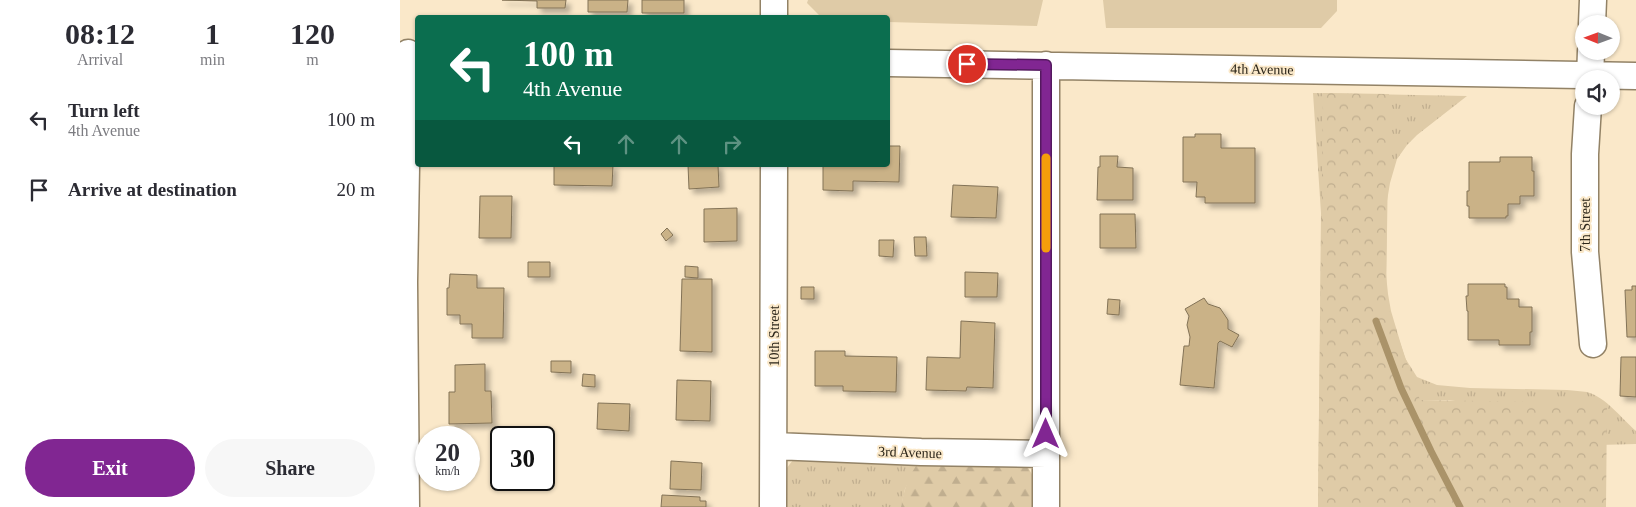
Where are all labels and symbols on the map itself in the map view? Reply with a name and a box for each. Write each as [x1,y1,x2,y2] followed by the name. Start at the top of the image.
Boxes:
[1575,15,1620,60] north arrow
[946,43,988,85] pin
[1230,61,1294,78] street label: 4th Avenue
[1578,198,1593,252] street label: 7th Street
[767,305,782,367] street label: 10th Street
[1019,407,1071,459] position arrow
[490,426,555,491] speed limit sign: 30
[878,444,942,461] street label: 3rd Avenue

